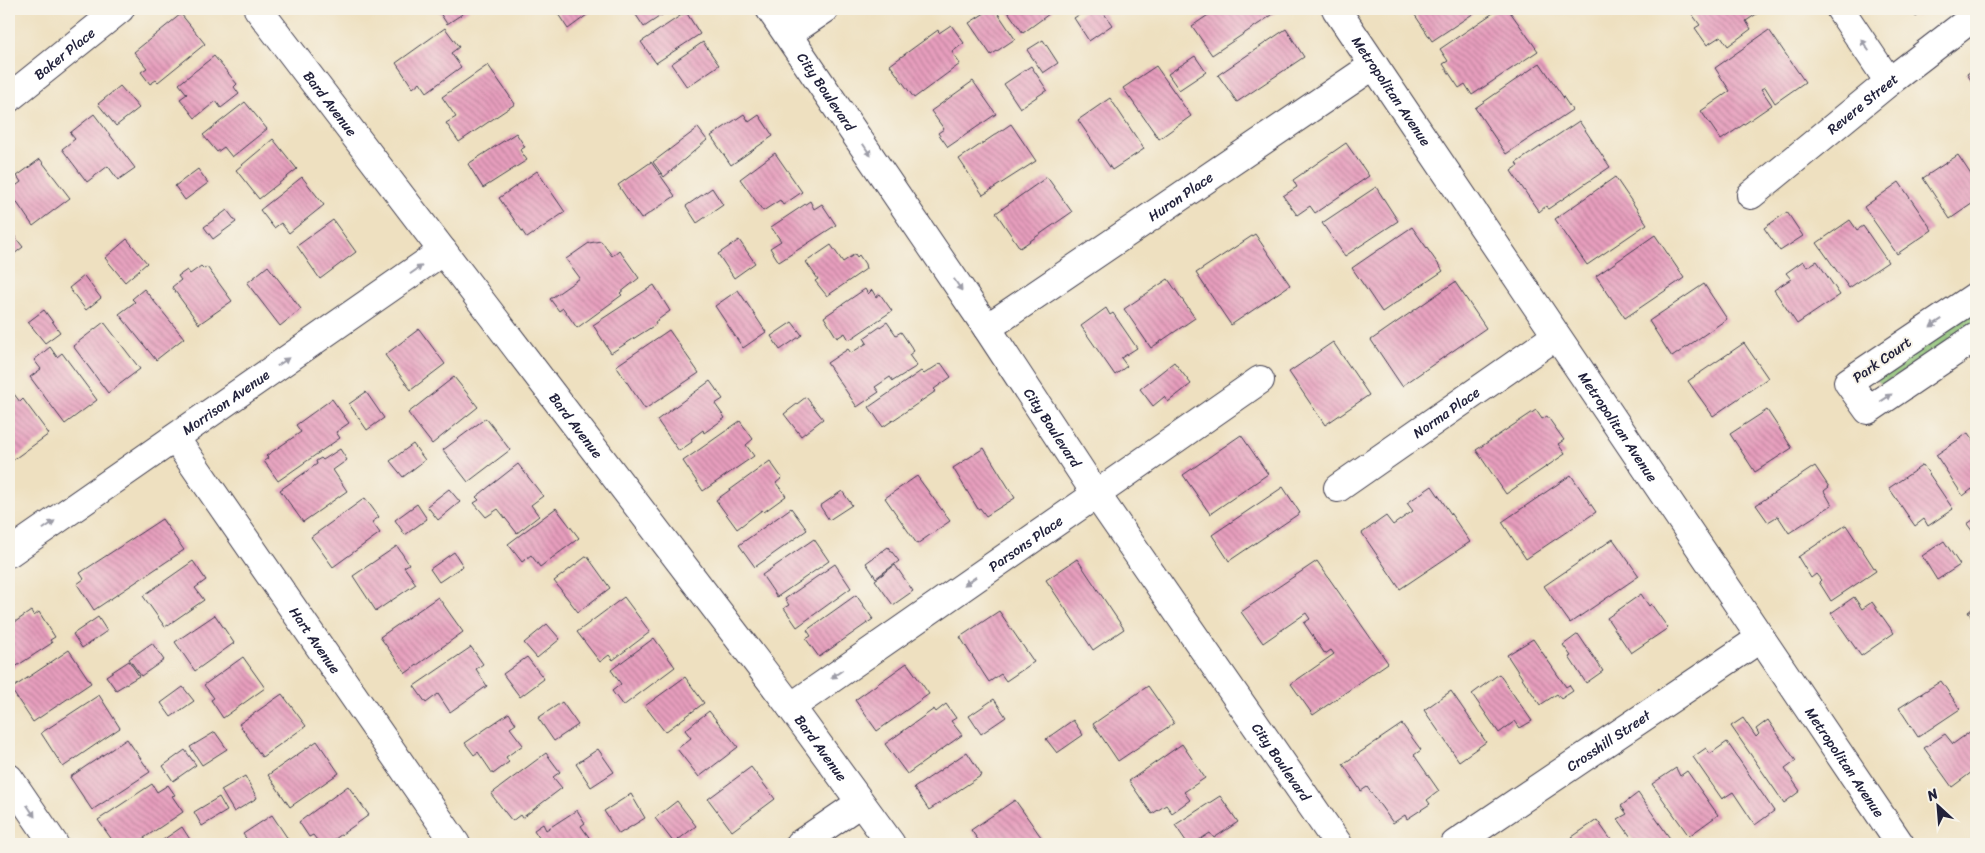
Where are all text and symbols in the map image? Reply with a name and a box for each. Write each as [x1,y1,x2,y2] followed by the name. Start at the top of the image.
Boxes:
[28,21,101,86] street label: Baker Place
[1345,31,1438,151] street label: Metropolitan Avenue
[1860,39,1869,52] one-way arrow
[790,47,863,138] street label: City Boulevard
[297,65,364,142] street label: Bard Avenue
[1821,67,1904,141] street label: Revere Street
[862,143,872,157] one-way arrow
[1143,165,1219,228] street label: Huron Place
[410,265,423,275] one-way arrow
[953,278,963,292] one-way arrow
[1929,318,1943,328] one-way arrow
[1847,330,1917,390] street label: Park Court
[276,357,290,367] one-way arrow
[176,363,275,442] street label: Morrison Avenue
[1572,366,1665,487] street label: Metropolitan Avenue
[1407,380,1485,445] street label: Norma Place
[1017,383,1089,474] street label: City Boulevard
[542,387,610,464] street label: Bard Avenue
[1879,393,1893,403] one-way arrow
[983,508,1068,578] street label: Parsons Place
[42,520,56,530] one-way arrow
[963,576,977,586] one-way arrow
[283,601,347,679] street label: Hart Avenue
[830,669,844,679] one-way arrow
[1561,702,1657,778] street label: Crosshill Street
[1798,702,1891,823] street label: Metropolitan Avenue
[788,709,854,787] street label: Bard Avenue
[1245,717,1318,808] street label: City Boulevard
[1912,780,1962,830] north arrow
[1922,781,1943,809] text: N
[26,804,36,818] one-way arrow

